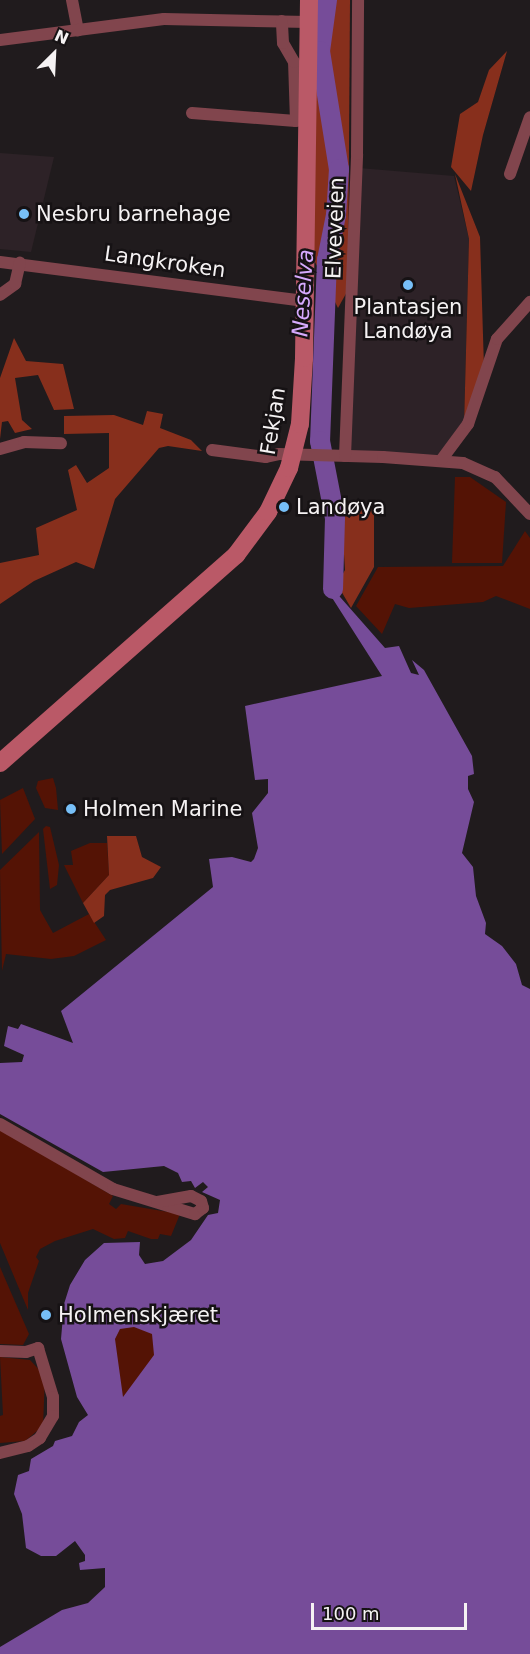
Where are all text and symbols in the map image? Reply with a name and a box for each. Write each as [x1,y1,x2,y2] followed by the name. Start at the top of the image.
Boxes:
[24,24,84,84] north arrow
[52,26,71,48] text: N
[321,177,349,279] street label: Elveveien
[36,201,231,227] place label: Nesbru barnehage
[17,207,31,221] marker: Nesbru barnehage
[103,241,227,283] street label: Langkroken
[287,248,319,338] water label: Neselva
[401,278,415,292] marker: Plantasjen Landøya
[354,294,462,344] place label: Plantasjen Landøya
[255,385,291,457] street label: Fekjan
[296,494,385,520] place label: Landøya
[277,500,291,514] marker: Landøya
[83,796,243,822] place label: Holmen Marine
[64,802,78,816] marker: Holmen Marine
[58,1302,218,1328] place label: Holmenskjæret
[39,1308,53,1322] marker: Holmenskjæret
[314,1591,470,1629] scale bar
[322,1603,380,1624] text: 100 m

